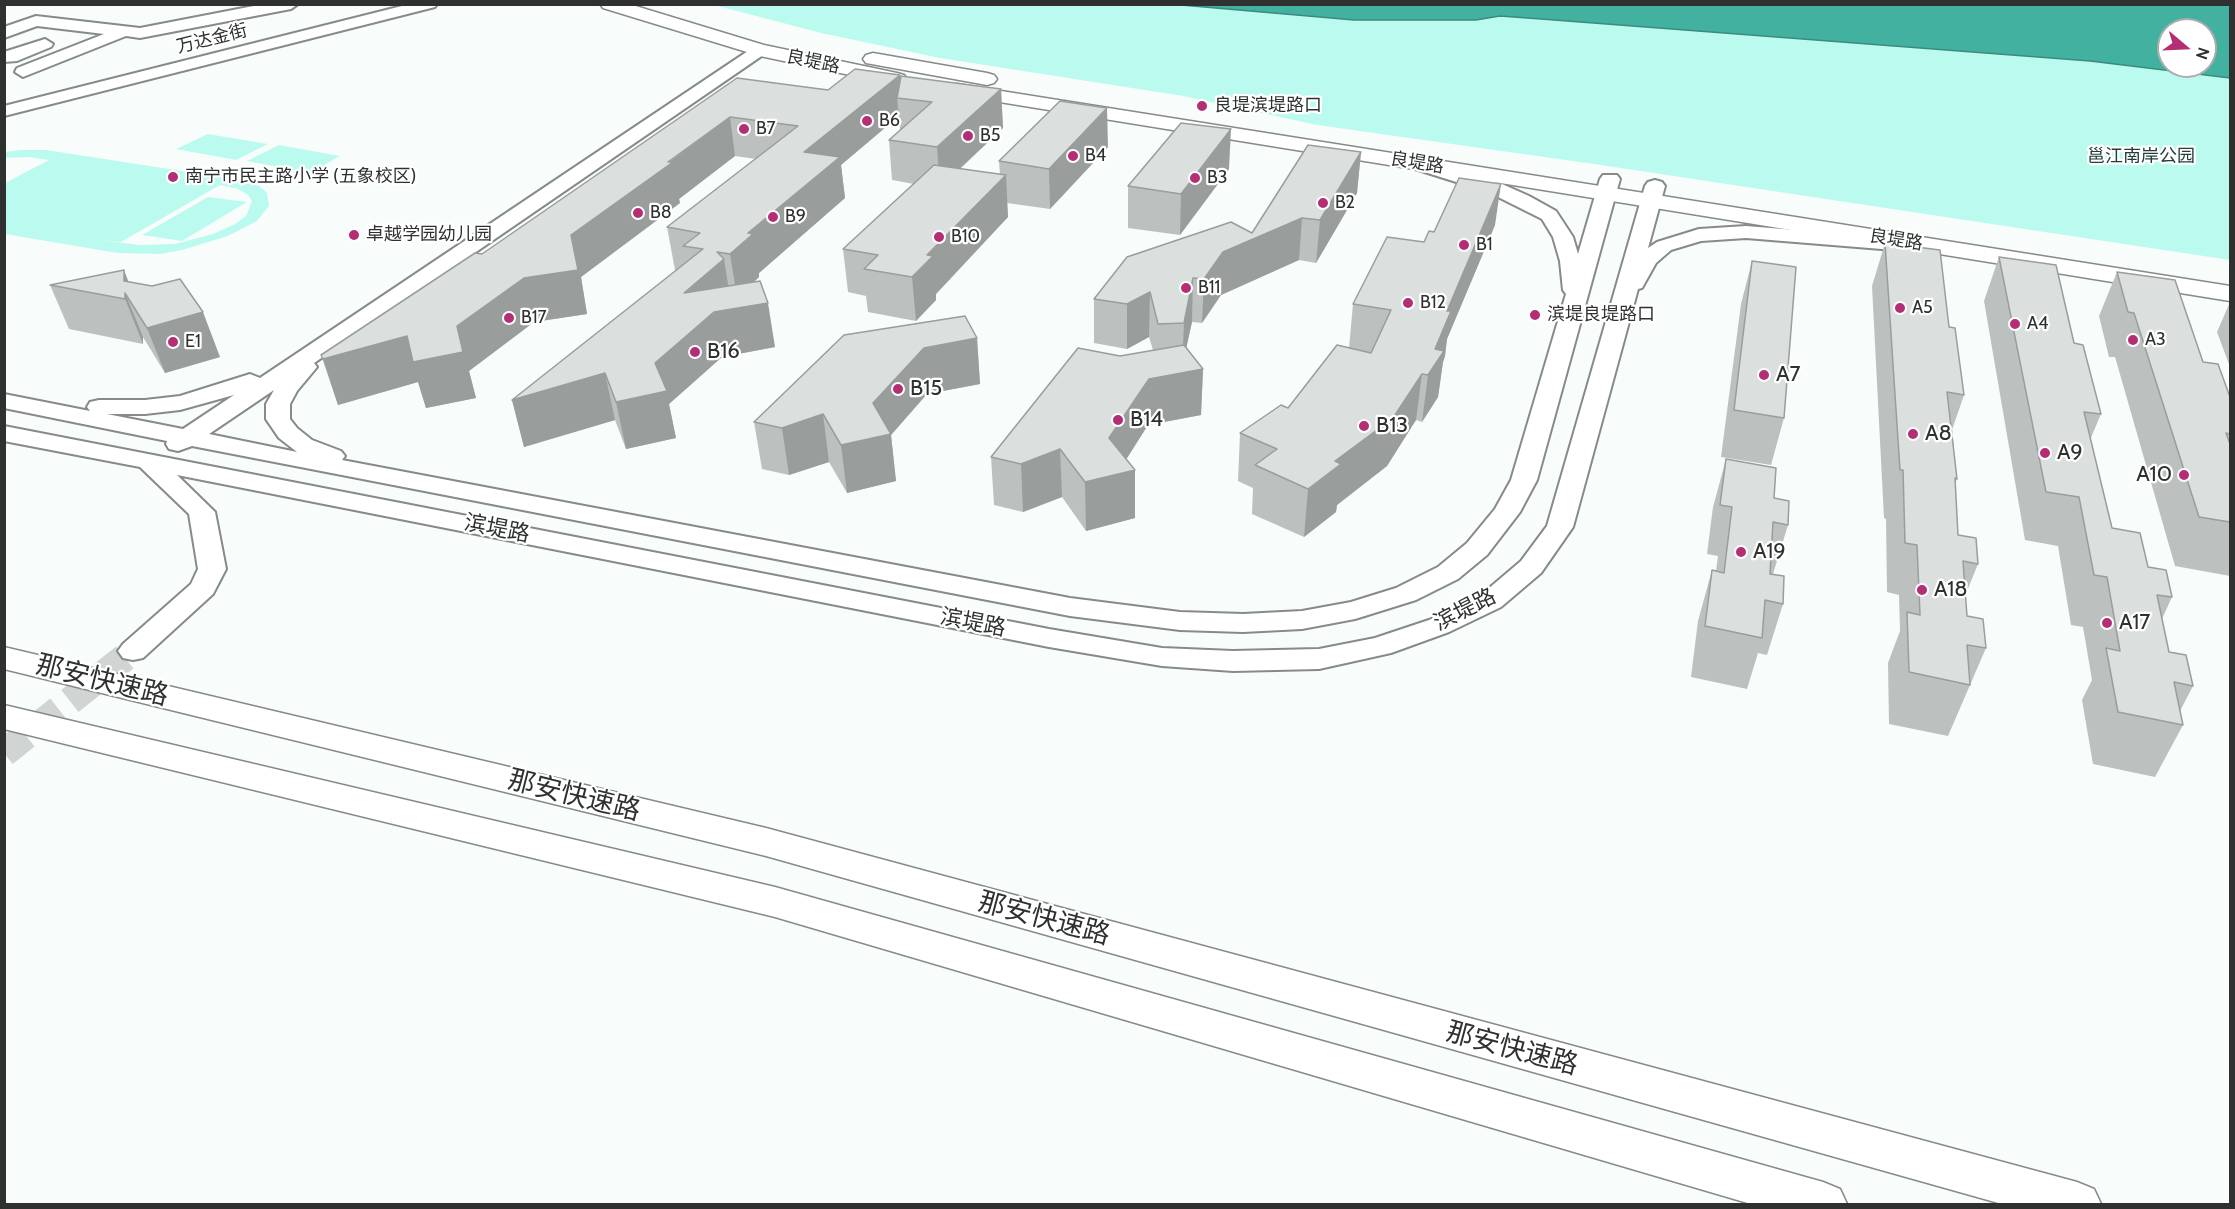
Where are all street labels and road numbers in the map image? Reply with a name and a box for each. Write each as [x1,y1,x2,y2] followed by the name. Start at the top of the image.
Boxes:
[174,20,250,58] street label: 万达金街
[784,46,842,78] street label: 良堤路
[1389,148,1445,178] street label: 良堤路
[1868,225,1924,255] street label: 良堤路
[462,510,532,548] street label: 滨堤路
[1430,583,1500,637] street label: 滨堤路
[938,604,1008,642] street label: 滨堤路
[33,649,171,713] street label: 那安快速路
[505,764,643,828] street label: 那安快速路
[975,886,1113,952] street label: 那安快速路
[1443,1016,1581,1082] street label: 那安快速路

